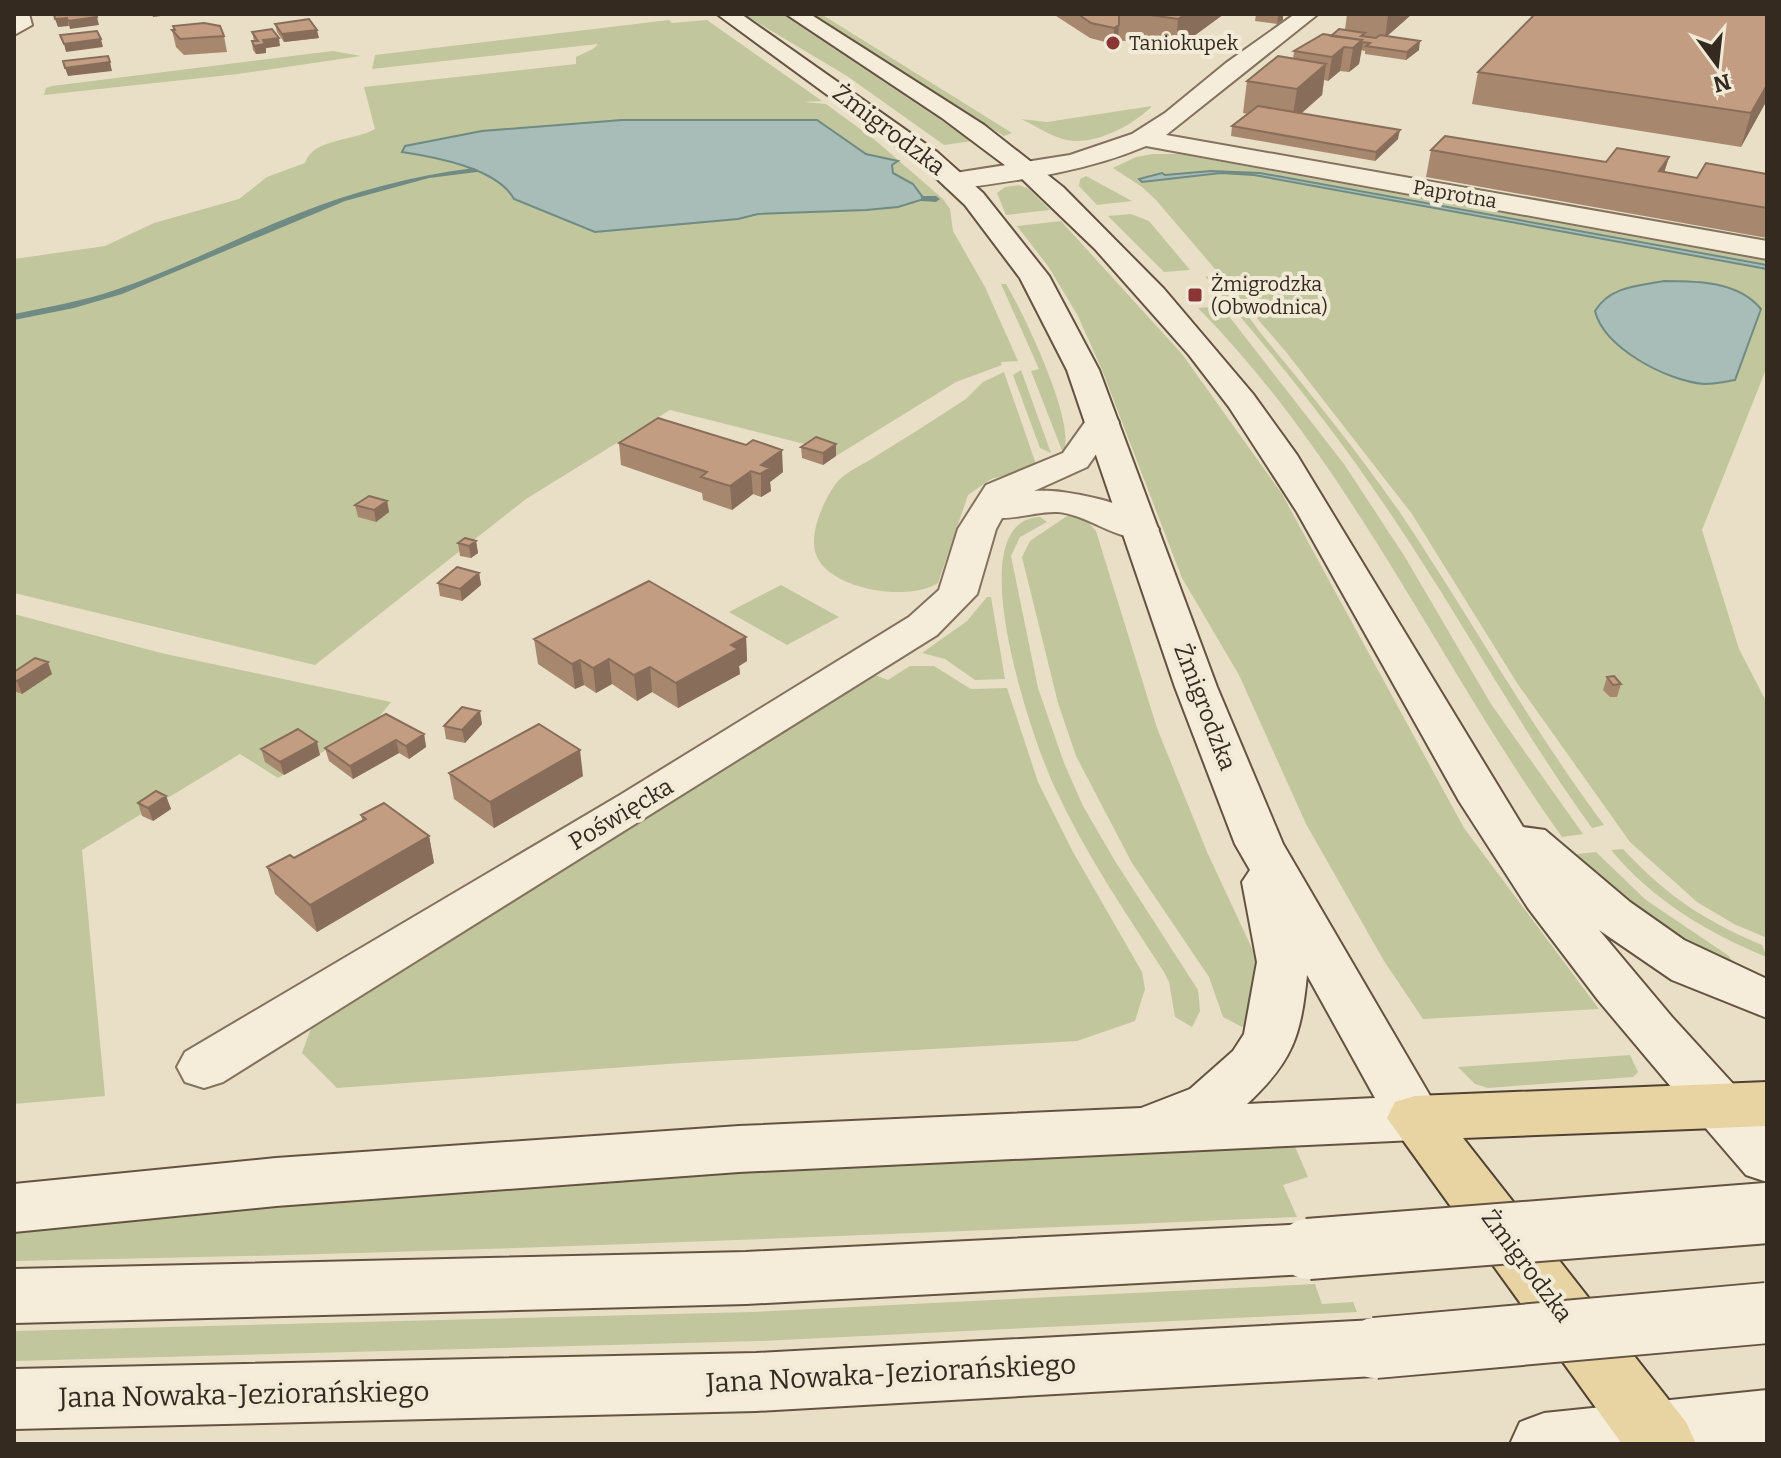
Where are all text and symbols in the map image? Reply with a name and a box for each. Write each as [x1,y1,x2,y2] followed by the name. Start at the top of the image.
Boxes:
[1677,24,1757,104] north arrow
[1129,31,1239,55] place label: Taniokupek
[1104,34,1122,52] marker: Taniokupek
[1710,68,1734,98] text: N
[827,79,951,181] street label: Żmigrodzka
[1411,175,1499,213] street label: Paprotna
[1211,272,1328,319] place label: Żmigrodzka (Obwodnica)
[1186,286,1204,304] marker: Żmigrodzka (Obwodnica)
[1168,640,1242,774] street label: Żmigrodzka
[564,772,678,856] street label: Poświęcka
[1476,1204,1578,1328] street label: Żmigrodzka
[704,1347,1077,1400] street label: Jana Nowaka-Jeziorańskiego
[57,1375,430,1414] street label: Jana Nowaka-Jeziorańskiego

